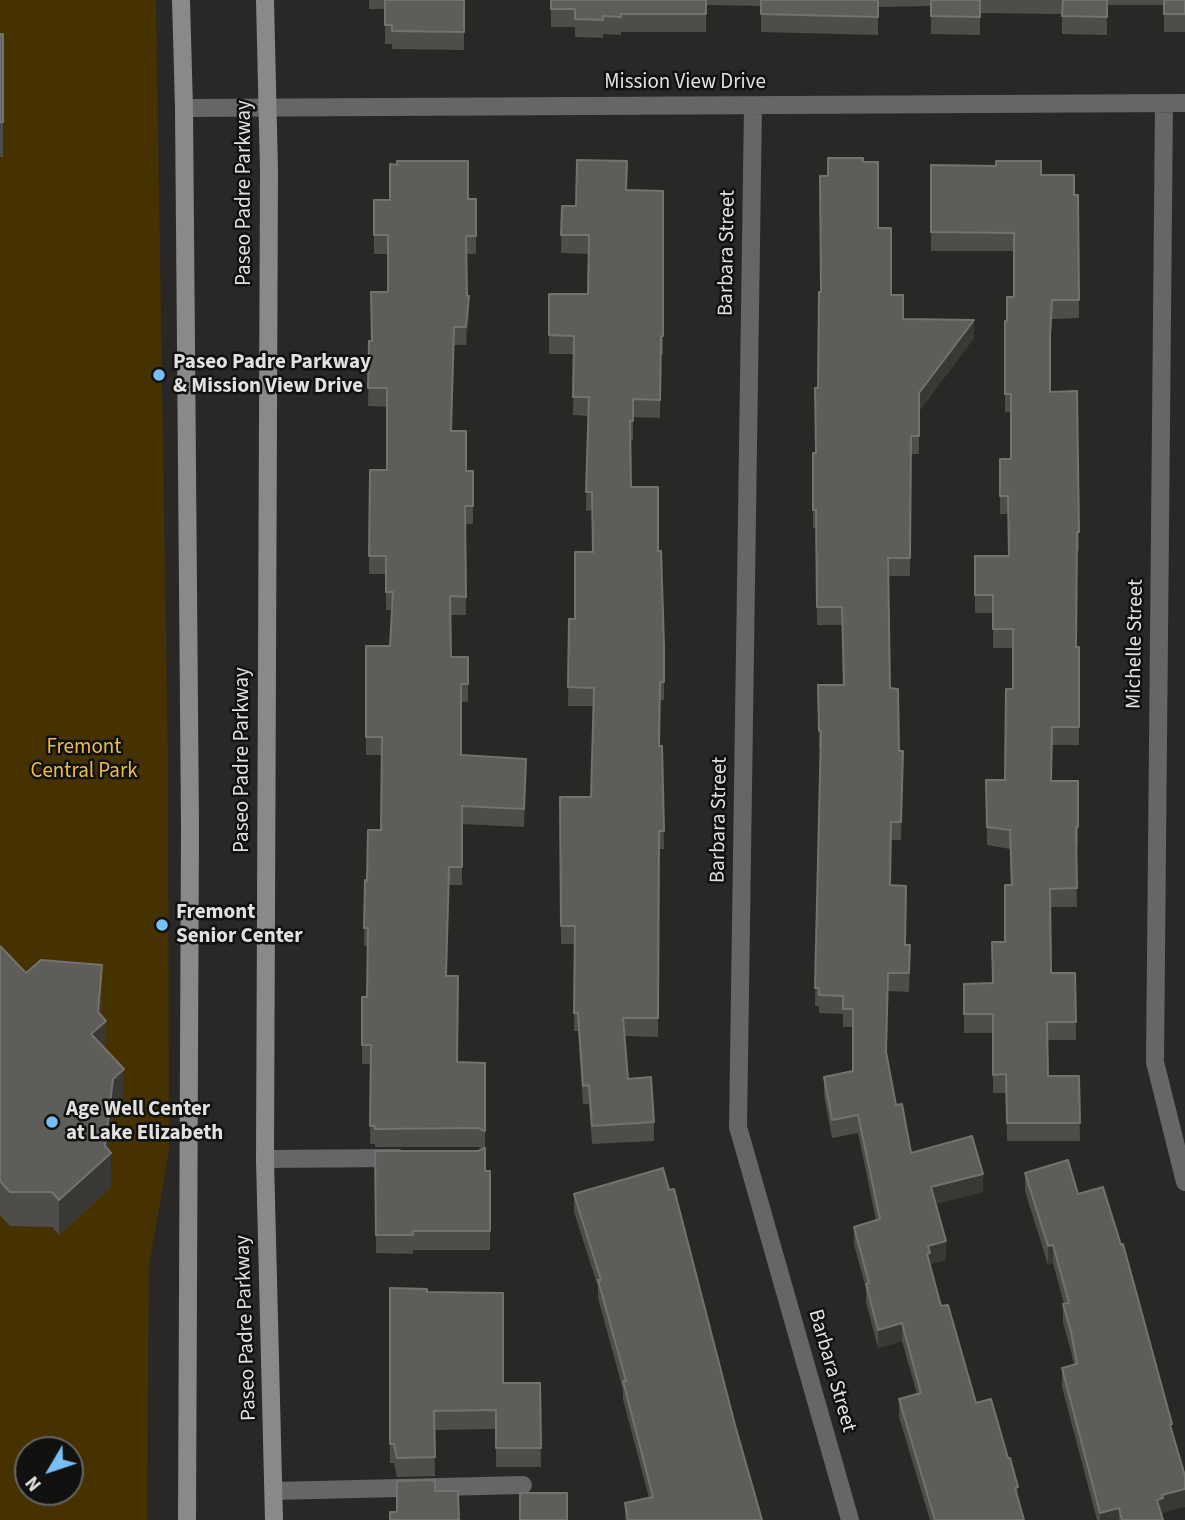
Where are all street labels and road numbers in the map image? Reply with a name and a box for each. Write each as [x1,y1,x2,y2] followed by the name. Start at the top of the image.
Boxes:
[604,70,766,96] street label: Mission View Drive
[232,100,258,286] street label: Paseo Padre Parkway
[714,190,742,316] street label: Barbara Street
[1122,579,1150,709] street label: Michelle Street
[230,667,256,853] street label: Paseo Padre Parkway
[706,757,734,883] street label: Barbara Street
[231,1235,263,1421] street label: Paseo Padre Parkway
[801,1307,861,1435] street label: Barbara Street

